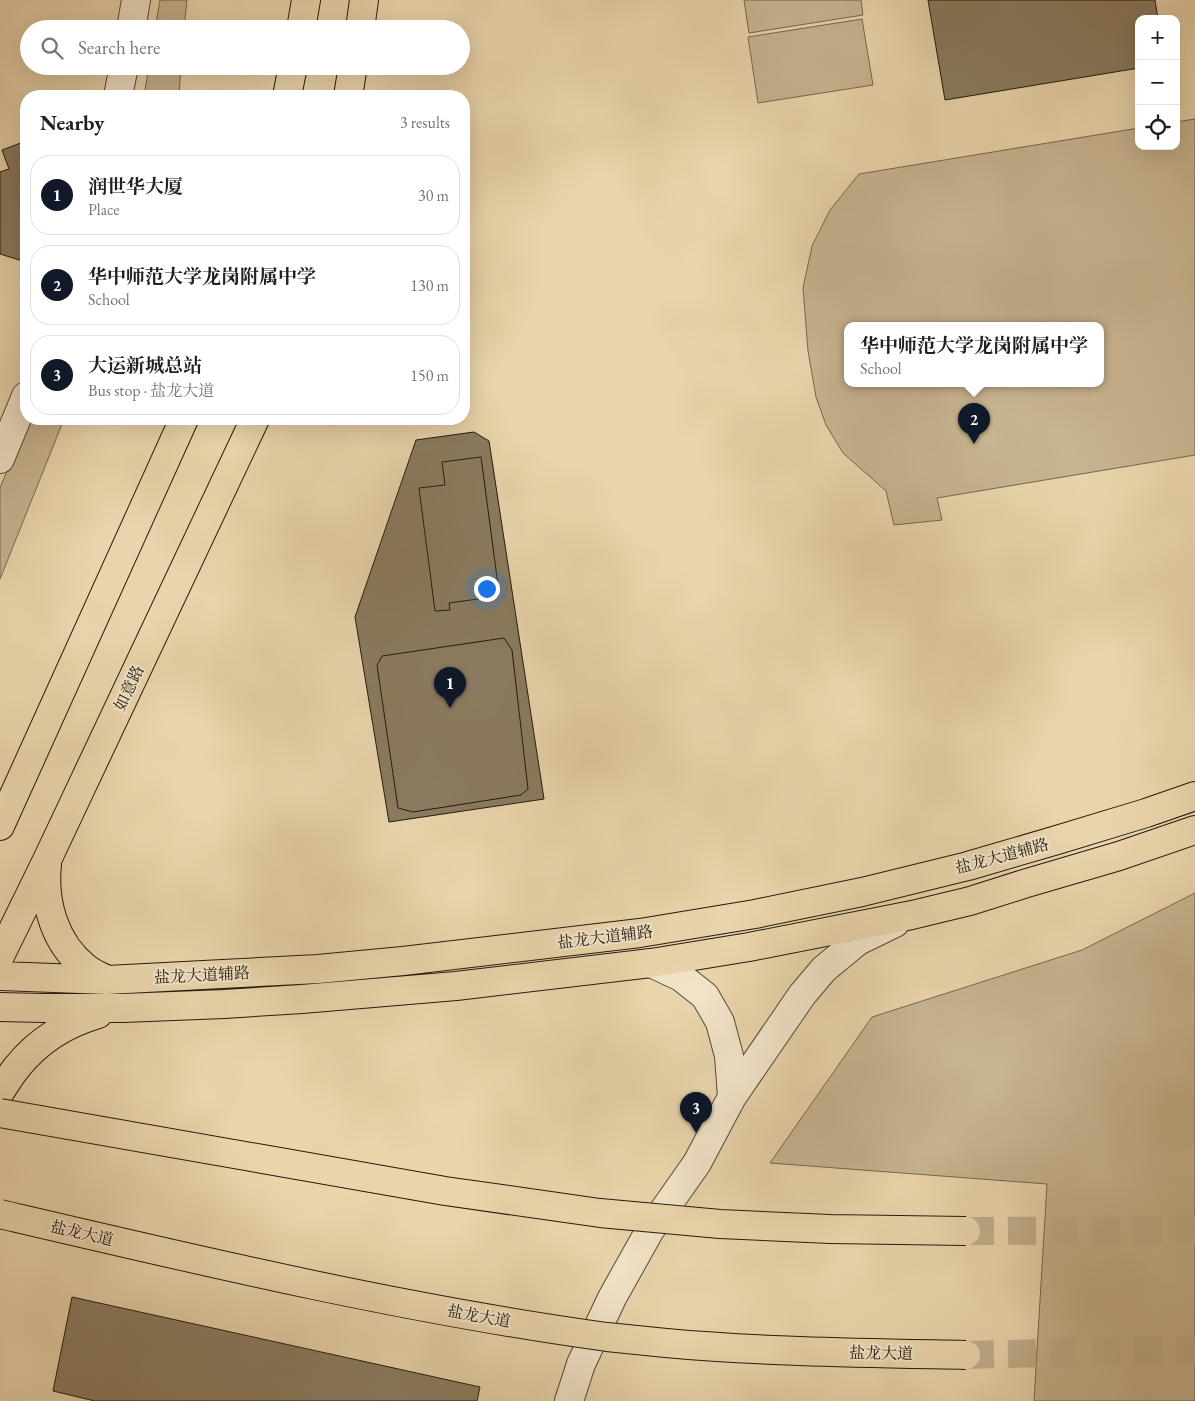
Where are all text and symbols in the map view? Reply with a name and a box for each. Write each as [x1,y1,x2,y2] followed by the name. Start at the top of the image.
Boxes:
[1135,15,1180,150] map controls
[1135,15,1180,60] button: +
[20,20,470,75] search box
[38,34,66,62] icon: search
[78,35,160,60] text: Search here
[1135,60,1180,105] button: −
[1135,105,1180,150] button: locate
[40,109,104,136] text: Nearby
[400,112,450,133] text: 3 results
[88,174,183,199] text: 润世华大厦
[53,185,61,206] text: 1
[418,185,449,206] text: 30 m
[88,199,120,220] text: Place
[88,264,316,289] text: 华中师范大学龙岗附属中学
[53,275,61,296] text: 2
[410,275,449,296] text: 130 m
[88,289,130,310] text: School
[844,322,1104,387] popup
[860,333,1088,358] text: 华中师范大学龙岗附属中学
[88,353,202,378] text: 大运新城总站
[860,358,902,379] text: School
[53,365,61,386] text: 3
[410,365,449,386] text: 150 m
[88,380,214,401] text: Bus stop · 盐龙大道
[958,403,990,444] pin: 2
[474,576,500,602] your location
[109,662,149,714] street label: 如意路
[434,667,466,708] pin: 1
[953,833,1051,879] street label: 盐龙大道辅路
[556,921,654,953] street label: 盐龙大道辅路
[154,962,250,988] street label: 盐龙大道辅路
[680,1092,712,1133] pin: 3
[48,1216,116,1250] street label: 盐龙大道
[446,1300,512,1332] street label: 盐龙大道
[849,1342,913,1364] street label: 盐龙大道

